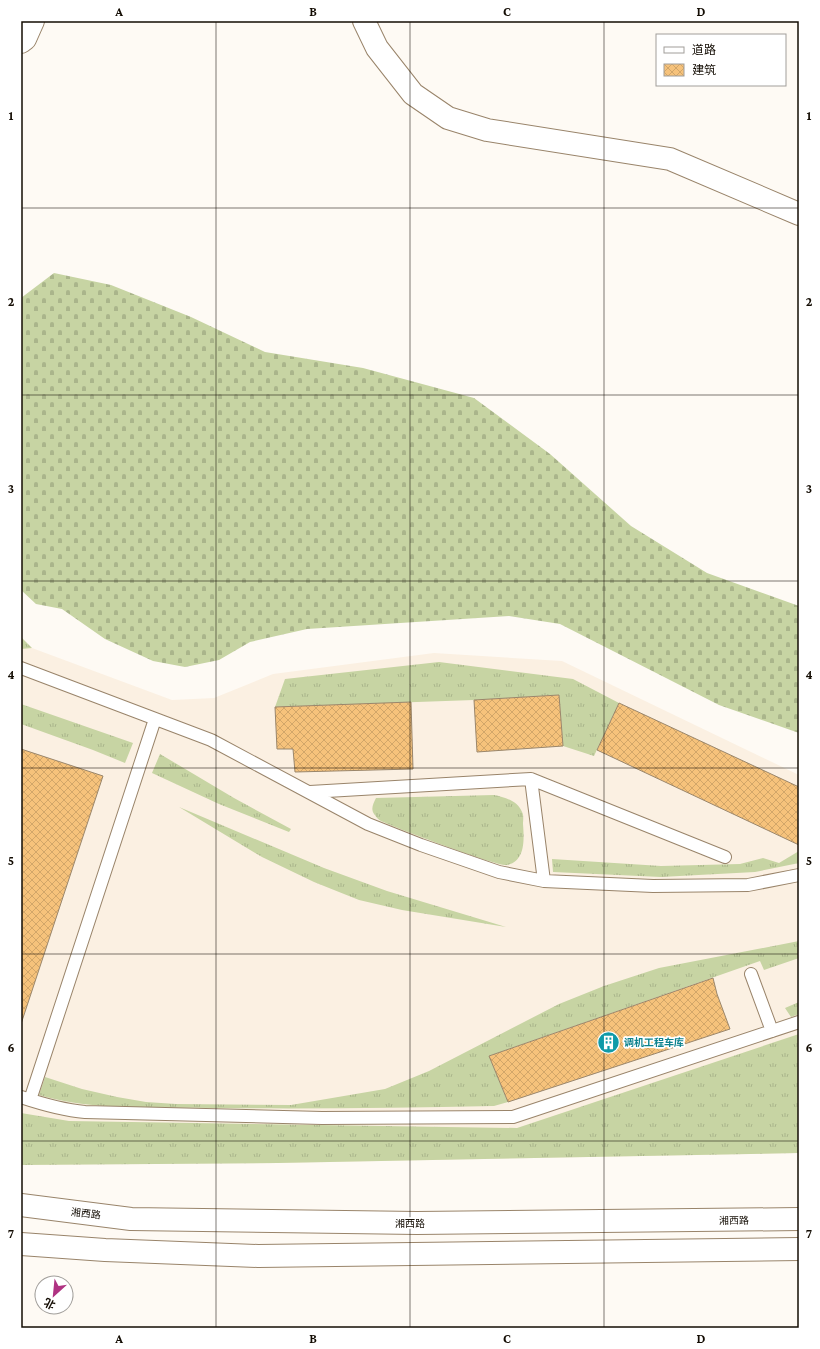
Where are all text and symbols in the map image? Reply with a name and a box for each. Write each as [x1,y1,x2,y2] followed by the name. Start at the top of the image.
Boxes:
[114,4,123,19] text: A
[309,4,317,19] text: B
[503,4,511,19] text: C
[697,4,706,19] text: D
[656,34,786,86] legend
[692,43,716,57] text: 道路
[692,63,716,77] text: 建筑
[9,108,14,123] text: 1
[807,108,812,123] text: 1
[8,294,15,309] text: 2
[806,294,813,309] text: 2
[8,481,14,496] text: 3
[806,481,812,496] text: 3
[7,667,15,682] text: 4
[805,667,813,682] text: 4
[8,853,14,868] text: 5
[806,853,812,868] text: 5
[595,1029,621,1055] building icon: 调机工程车库
[624,1037,684,1048] place label: 调机工程车库
[7,1040,15,1055] text: 6
[805,1040,813,1055] text: 6
[70,1206,101,1221] street label: 湘西路
[719,1215,749,1226] street label: 湘西路
[395,1218,425,1229] street label: 湘西路
[8,1226,14,1241] text: 7
[806,1226,812,1241] text: 7
[34,1275,74,1315] north arrow
[42,1296,57,1312] text: 北
[114,1331,123,1346] text: A
[309,1331,317,1346] text: B
[503,1331,511,1346] text: C
[697,1331,706,1346] text: D

